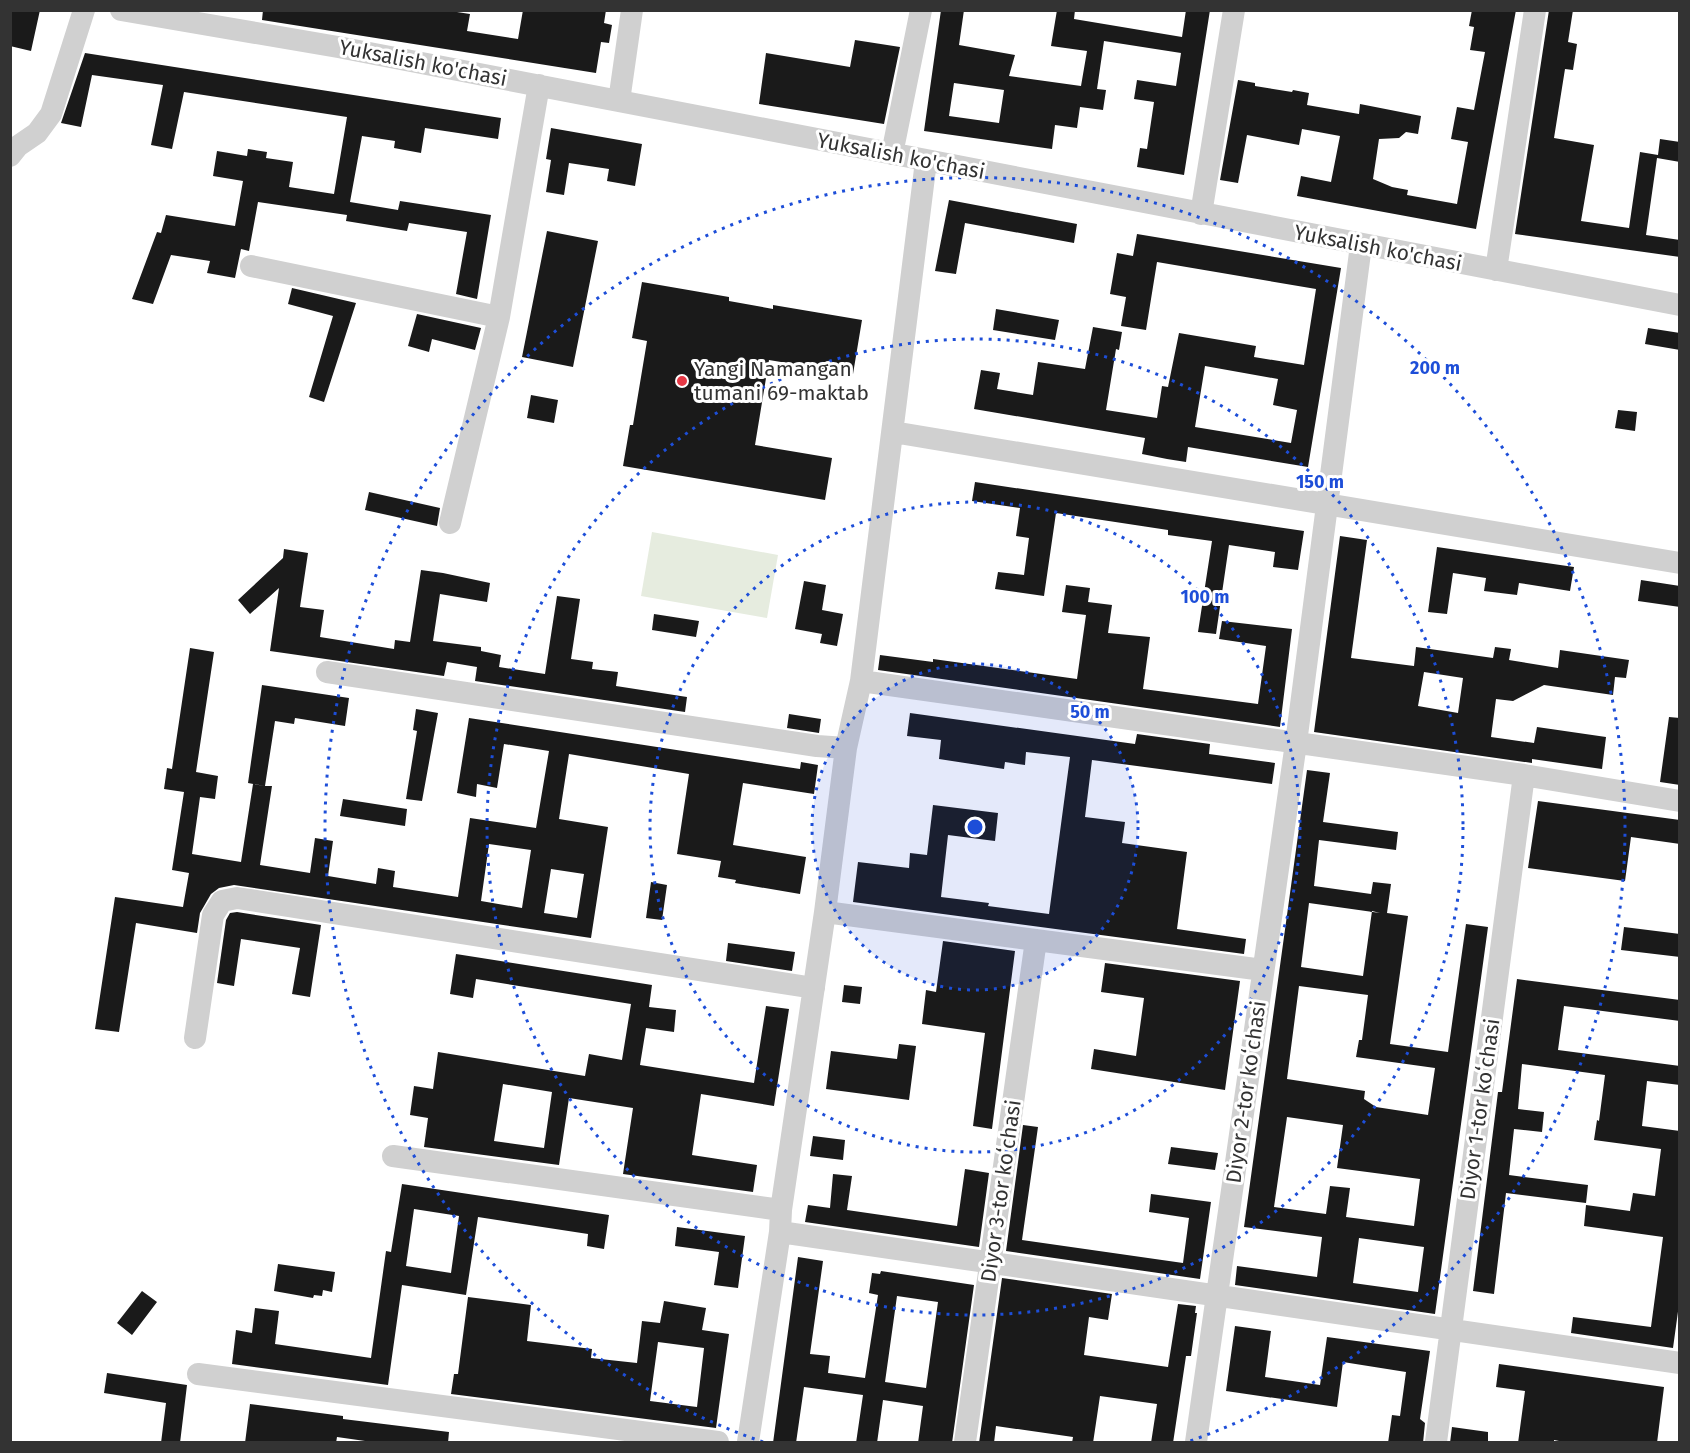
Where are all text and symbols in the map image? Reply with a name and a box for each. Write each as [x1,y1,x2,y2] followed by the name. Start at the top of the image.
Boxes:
[337,34,509,92] street label: Yuksalish ko'chasi
[815,127,987,185] street label: Yuksalish ko'chasi
[1292,219,1464,277] street label: Yuksalish ko'chasi
[694,356,869,406] place label: Yangi Namangan tumani 69-maktab
[1410,357,1460,379] text: 200 m
[675,374,689,388] marker: Yangi Namangan tumani 69-maktab
[1296,471,1344,493] text: 150 m
[1181,586,1229,608] text: 100 m
[1070,701,1110,723] text: 50 m
[965,817,985,837] centre of rings
[1220,999,1272,1185] street label: Diyor 2-tor koʻchasi
[1454,1017,1506,1201] street label: Diyor 1-tor koʻchasi
[975,1098,1027,1284] street label: Diyor 3-tor koʻchasi

